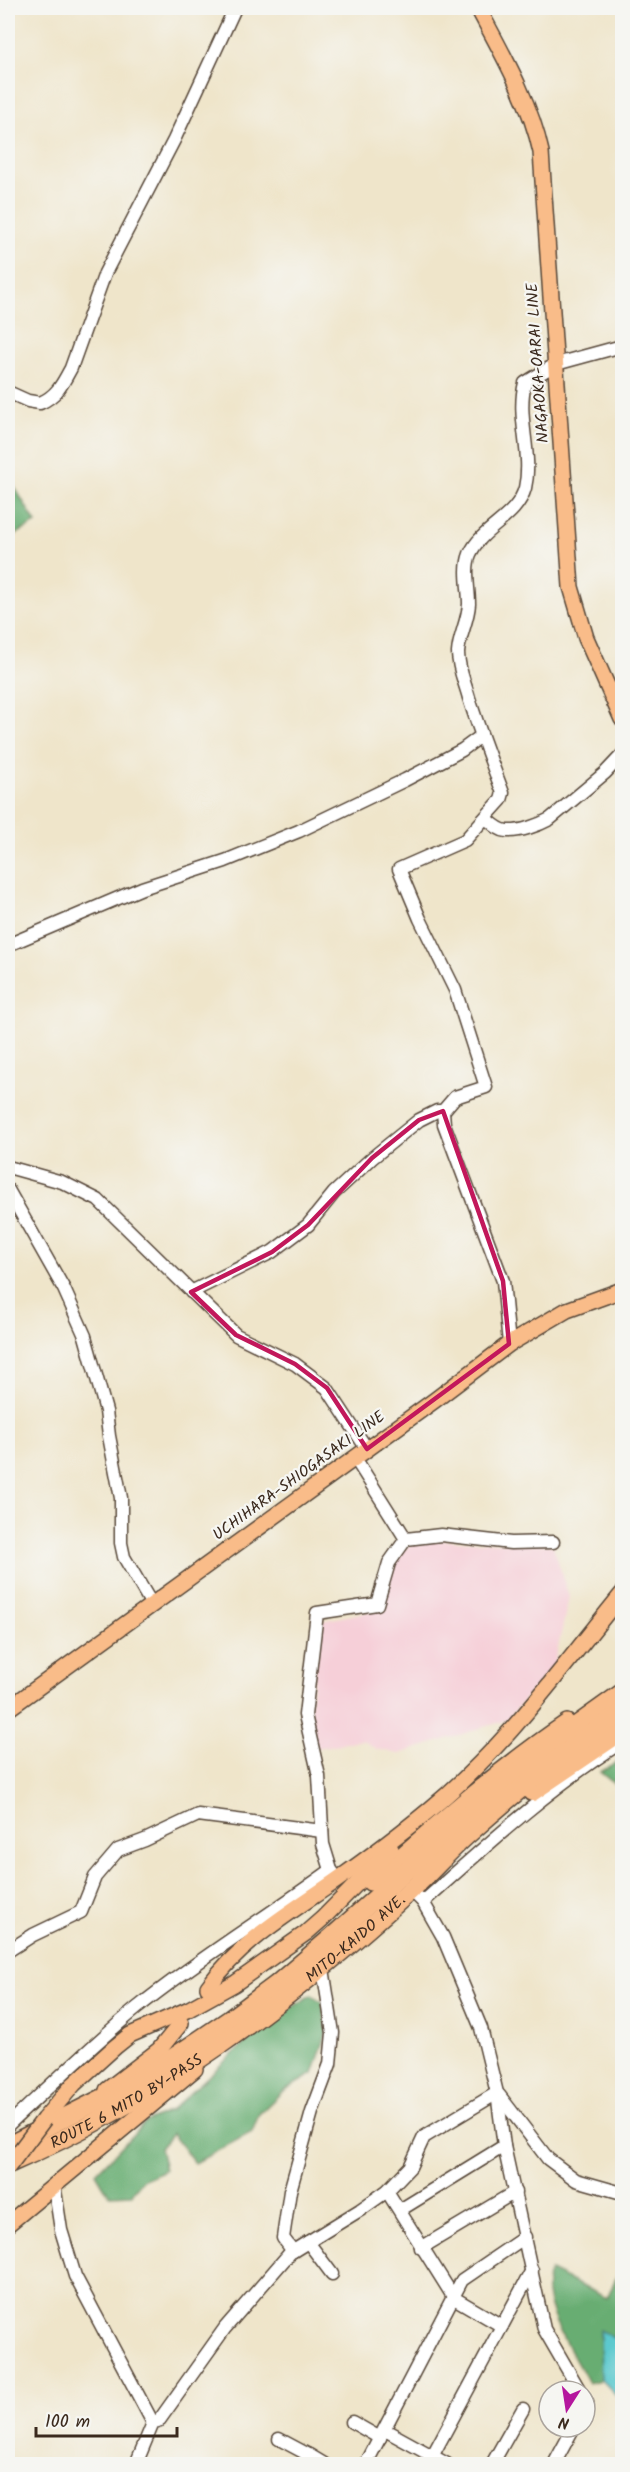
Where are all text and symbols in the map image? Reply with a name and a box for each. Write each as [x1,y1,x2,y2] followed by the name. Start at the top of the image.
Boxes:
[520,282,556,444] street label: NAGAOKA-OARAI LINE
[207,1404,391,1547] street label: UCHIHARA-SHIOGASAKI LINE
[300,1888,411,1989] street label: MITO-KAIDO AVE.
[46,2047,208,2156] street label: ROUTE 6 MITO BY-PASS
[537,2379,597,2439] north arrow
[36,2400,177,2438] scale bar
[45,2408,90,2437] text: 100 m
[557,2409,572,2435] text: N

